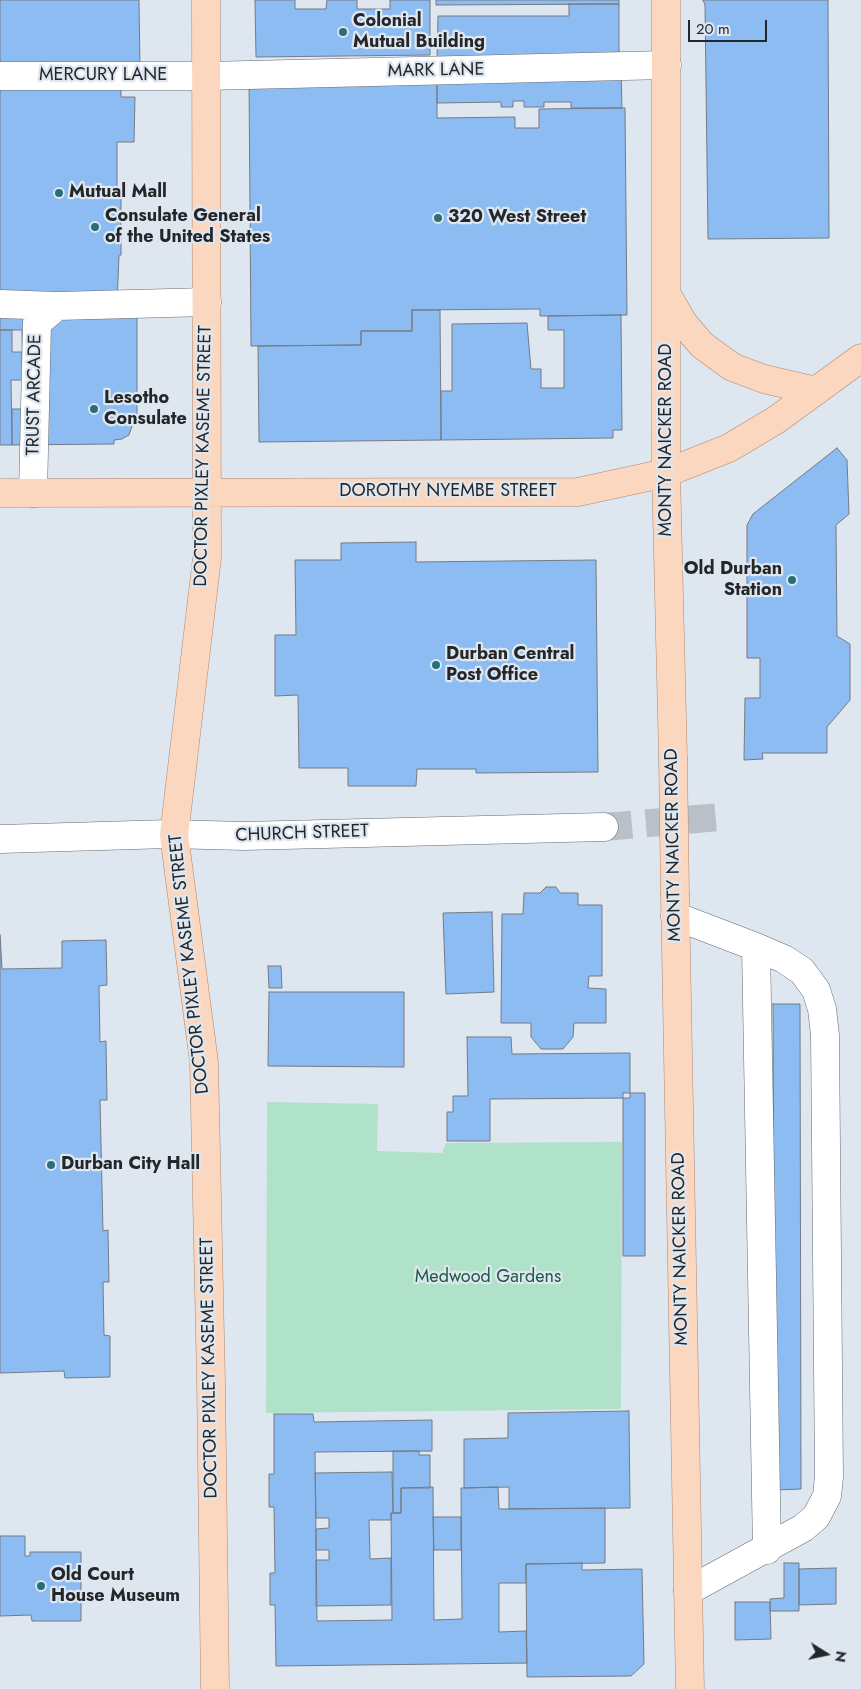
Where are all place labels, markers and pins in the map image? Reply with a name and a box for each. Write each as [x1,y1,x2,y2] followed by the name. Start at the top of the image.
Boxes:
[353,11,485,54] place label: Colonial Mutual Building
[337,26,349,38] marker: Colonial Mutual Building
[69,182,167,204] place label: Mutual Mall
[53,187,65,199] marker: Mutual Mall
[105,206,270,248] place label: Consulate General of the United States
[448,207,586,229] place label: 320 West Street
[432,212,444,224] marker: 320 West Street
[89,221,101,233] marker: Consulate General of the United States
[104,388,187,430] place label: Lesotho Consulate
[88,403,100,415] marker: Lesotho Consulate
[684,559,782,602] place label: Old Durban Station
[786,574,798,586] marker: Old Durban Station
[446,644,574,686] place label: Durban Central Post Office
[430,659,442,671] marker: Durban Central Post Office
[61,1154,200,1176] place label: Durban City Hall
[45,1159,57,1171] marker: Durban City Hall
[51,1565,180,1608] place label: Old Court House Museum
[35,1580,47,1592] marker: Old Court House Museum

